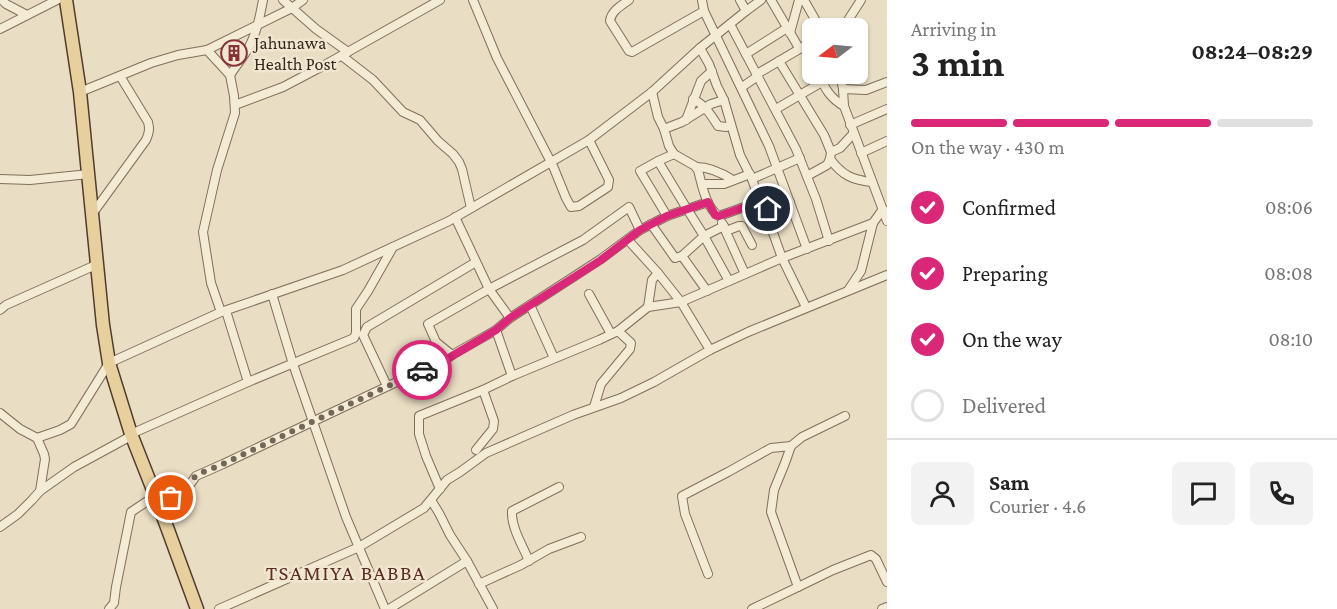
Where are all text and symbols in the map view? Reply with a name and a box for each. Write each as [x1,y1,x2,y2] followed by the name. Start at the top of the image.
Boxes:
[802,18,868,84] north arrow
[802,18,868,84] map controls
[911,18,996,40] text: Arriving in
[252,33,337,74] place label: Jahunawa Health Post
[219,38,249,68] building icon: Jahunawa Health Post
[1191,39,1313,64] text: 08:24–08:29
[911,41,1004,84] text: 3 min
[911,136,1065,158] text: On the way · 430 m
[742,183,793,234] pin
[911,191,944,224] icon: check
[751,192,784,225] icon: home
[962,195,1056,220] text: Confirmed
[1265,196,1313,218] text: 08:06
[911,257,944,290] icon: check
[962,261,1048,286] text: Preparing
[1264,262,1313,284] text: 08:08
[911,323,944,356] icon: check
[962,327,1062,352] text: On the way
[1268,328,1313,350] text: 08:10
[392,340,452,400] courier
[406,354,439,387] icon: car
[962,393,1046,418] text: Delivered
[911,462,974,525] button: person
[1172,462,1235,525] button: chat
[1250,462,1313,525] button: phone
[989,470,1029,495] text: Sam
[145,472,196,523] pin
[154,481,187,514] icon: bag
[989,495,1087,517] text: Courier · 4.6
[266,561,426,585] district label: TSAMIYA BABBA

